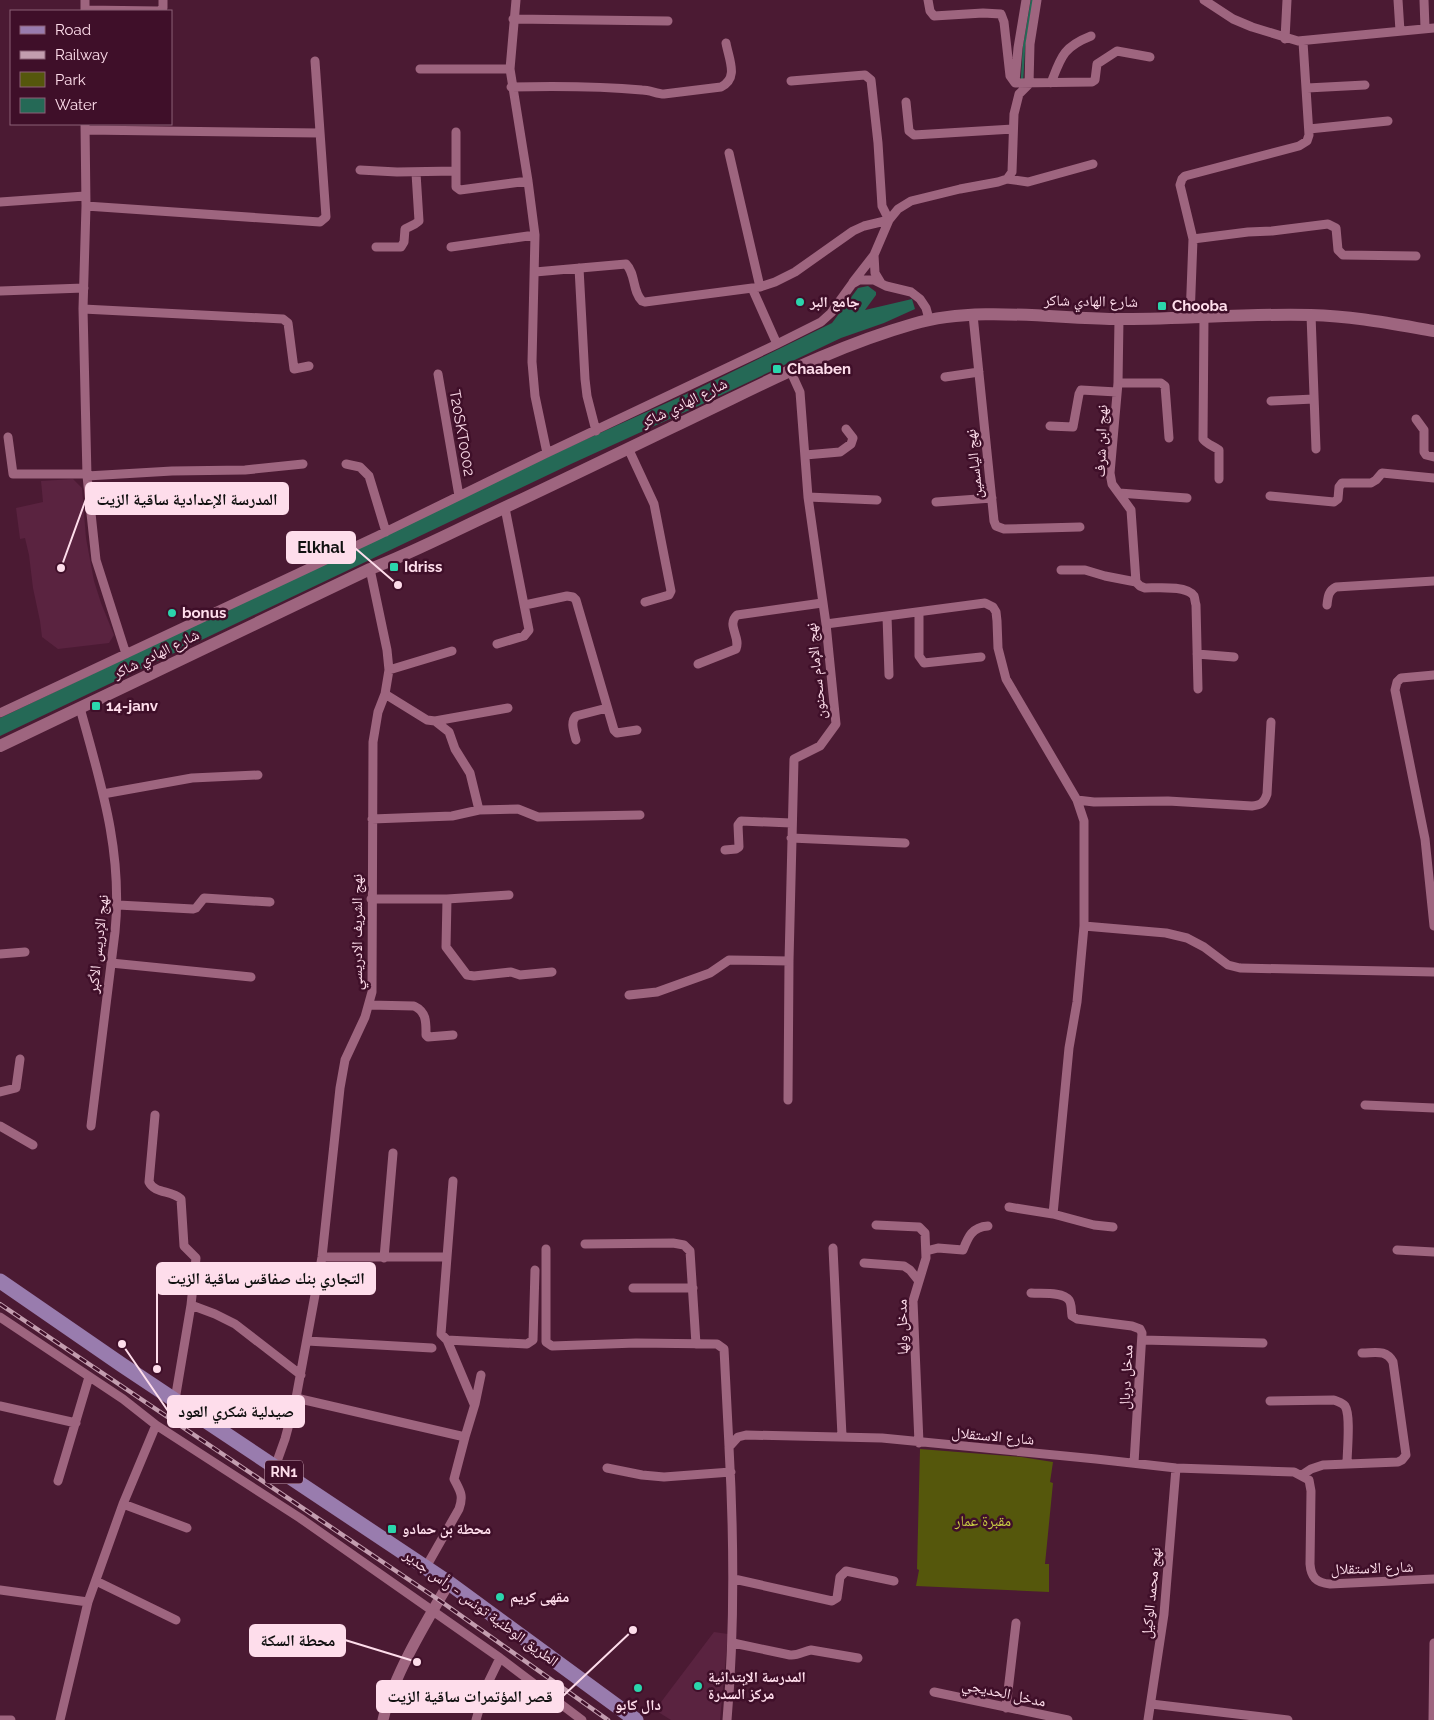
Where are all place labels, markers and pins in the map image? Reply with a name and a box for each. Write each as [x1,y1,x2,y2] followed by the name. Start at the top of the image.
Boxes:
[809,293,860,312] place label: جامع البر
[794,296,806,308] marker: جامع البر
[1172,297,1228,315] place label: Chooba
[1156,300,1168,312] marker: Chooba
[787,360,851,378] place label: Chaaben
[771,363,783,375] marker: Chaaben
[86,483,288,514] callout: المدرسة الإعدادية ساقية الزيت
[287,532,355,563] callout: Elkhal
[404,558,442,576] place label: Idriss
[388,561,400,573] marker: Idriss
[182,604,226,622] place label: bonus
[166,607,178,619] marker: bonus
[106,697,159,715] place label: 14-janv
[90,700,102,712] marker: 14-janv
[157,1263,375,1294] callout: التجاري بنك صفاقس ساقية الزيت
[168,1396,304,1427] callout: صيدلية شكري العود
[402,1520,491,1538] place label: محطة بن حمادو
[386,1523,398,1535] marker: محطة بن حمادو
[510,1588,569,1607] place label: مقهى كريم
[494,1591,506,1603] marker: مقهى كريم
[250,1625,345,1656] callout: محطة السكة
[708,1668,806,1703] place label: المدرسة الإبتدائية مركز السدرة
[692,1680,704,1692] marker: المدرسة الإبتدائية مركز السدرة
[377,1681,563,1712] callout: قصر المؤتمرات ساقية الزيت
[632,1682,644,1694] marker: دال كابو
[615,1696,661,1714] place label: دال كابو

